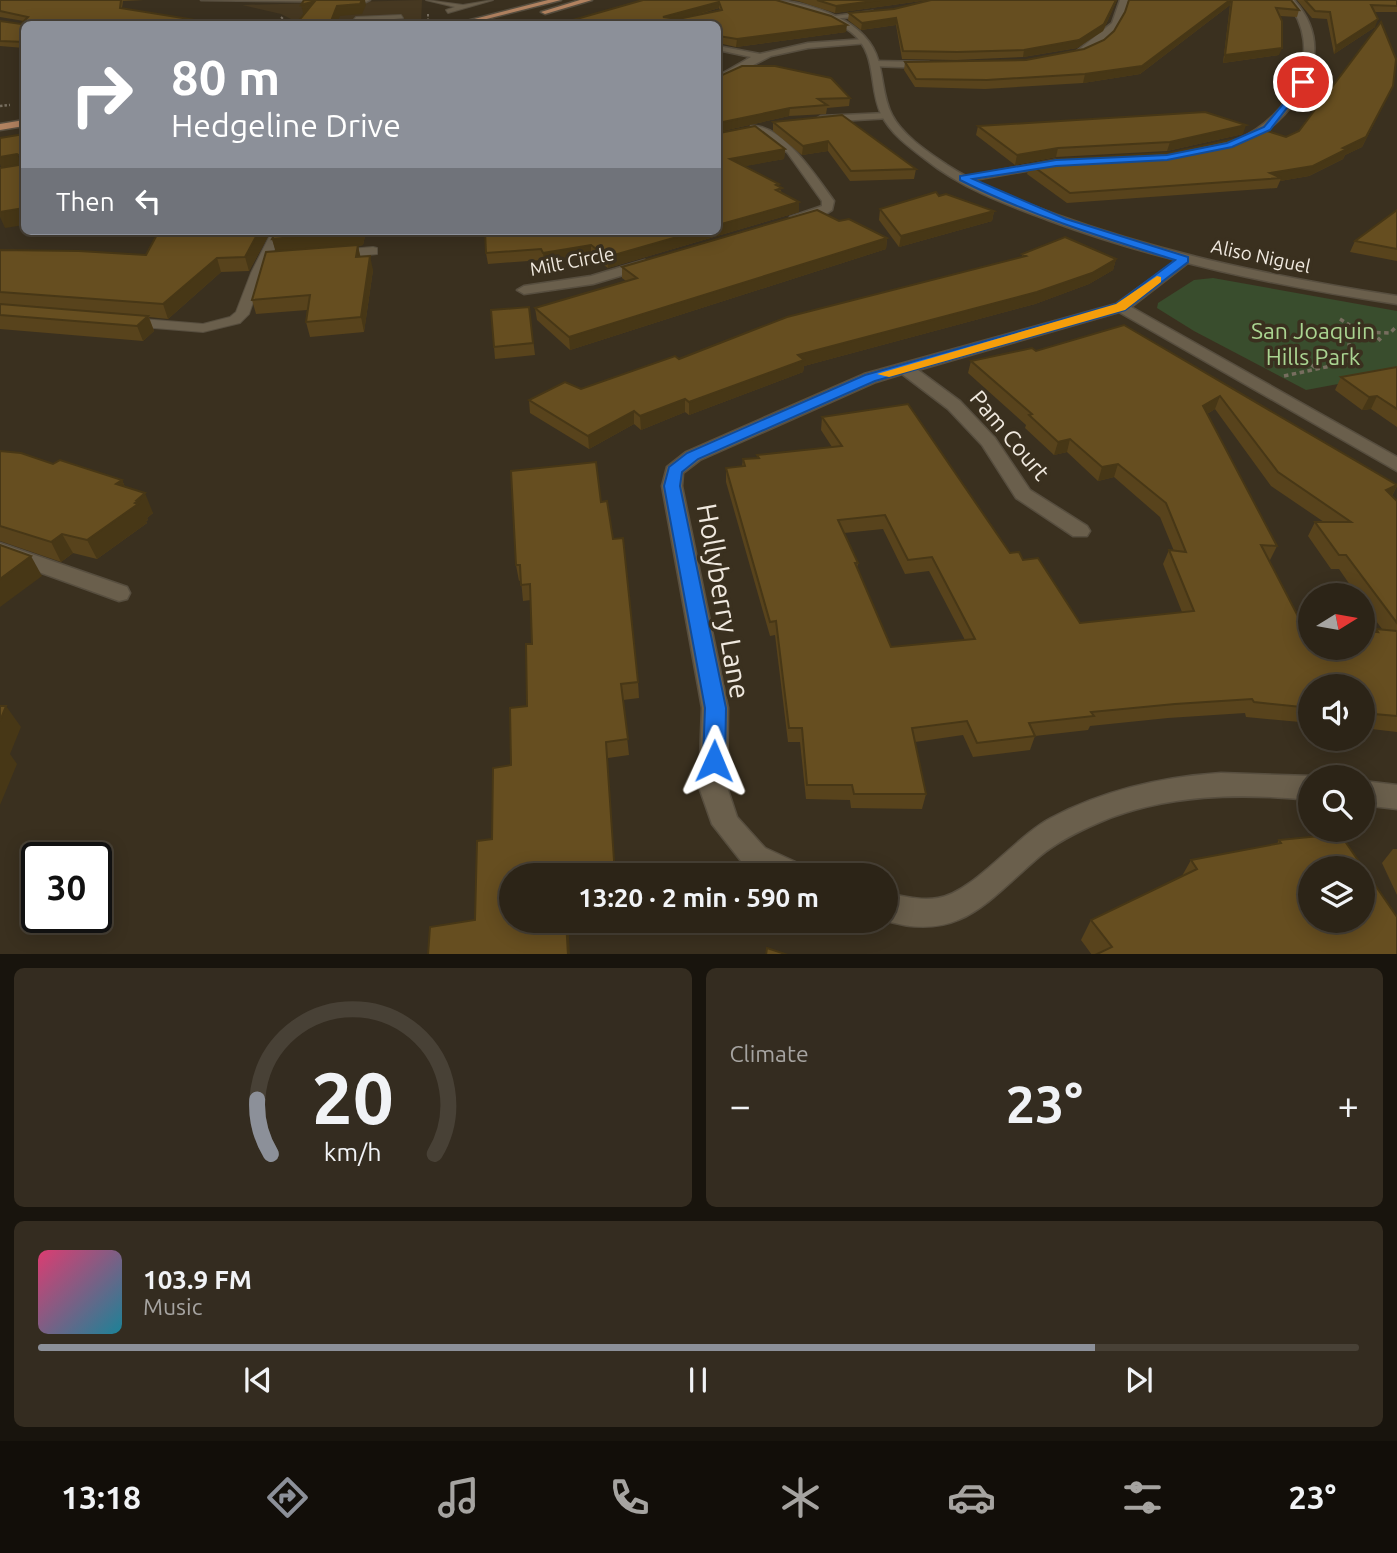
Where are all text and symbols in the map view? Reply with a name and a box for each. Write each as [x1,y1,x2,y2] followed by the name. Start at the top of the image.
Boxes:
[56,49,147,140] icon: right
[171,49,280,104] text: 80 m
[1273,52,1333,112] pin
[1284,63,1322,101] icon: arrive
[171,107,401,143] text: Hedgeline Drive
[129,182,167,220] icon: left
[56,187,115,216] text: Then
[1209,235,1313,277] street label: Aliso Niguel
[528,242,616,280] street label: Milt Circle
[1251,318,1375,369] park label: San Joaquin Hills Park
[965,385,1055,485] street label: Pam Court
[692,501,756,701] street label: Hollyberry Lane
[1298,583,1376,660] north arrow
[1298,583,1375,933] map controls
[1298,674,1375,751] button: sound
[677,724,751,798] position arrow
[1298,765,1375,842] button: search
[21,842,112,933] speed limit sign: 30
[1298,856,1375,933] button: layers
[578,883,819,912] text: 13:20 · 2 min · 590 m
[730,1041,809,1066] text: Climate
[312,1056,394,1138] text: 20
[1006,1075,1083,1133] text: 23°
[730,1084,751,1126] text: −
[1338,1084,1359,1126] text: +
[324,1137,382,1165] text: km/h
[143,1265,252,1294] text: 103.9 FM
[143,1294,202,1319] text: Music
[239,1361,277,1399] icon: previous
[679,1361,717,1399] icon: pause
[1120,1361,1158,1399] icon: next
[263,1473,312,1522] icon: directions
[434,1473,483,1522] icon: music
[605,1473,654,1522] icon: phone
[776,1473,825,1522] icon: climate
[947,1473,996,1522] icon: car
[1118,1473,1167,1522] icon: filters
[61,1479,141,1515] text: 13:18
[1289,1479,1336,1515] text: 23°

